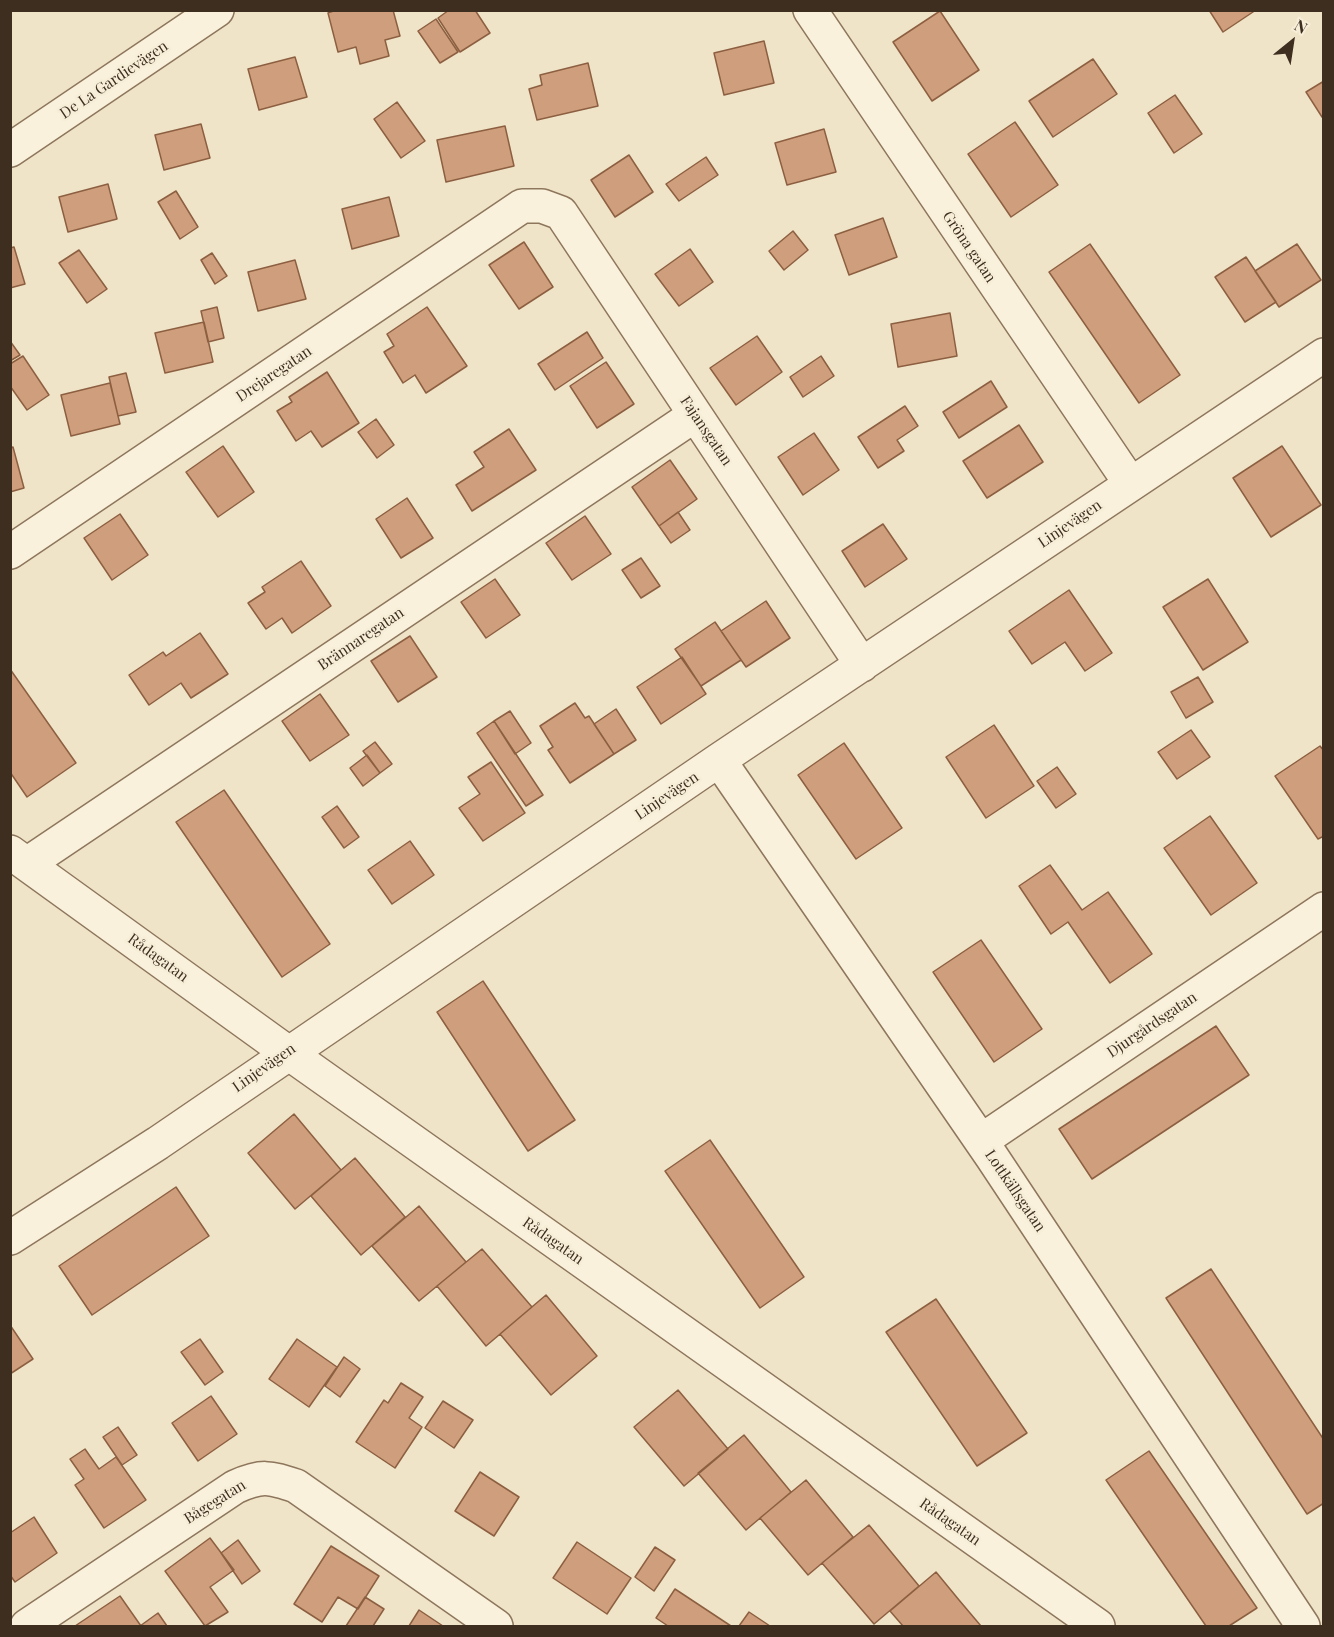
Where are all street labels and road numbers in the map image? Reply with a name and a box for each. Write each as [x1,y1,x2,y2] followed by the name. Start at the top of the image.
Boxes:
[57,37,171,123] street label: De La Gardievägen
[939,208,999,286] street label: Gröna gatan
[233,342,315,406] street label: Drejaregatan
[676,393,736,469] street label: Fajansgatan
[1035,496,1105,552] street label: Linjevägen
[315,604,407,674] street label: Brännaregatan
[632,768,702,824] street label: Linjevägen
[124,930,192,986] street label: Rådagatan
[1104,988,1200,1062] street label: Djurgårdsgatan
[229,1040,299,1096] street label: Linjevägen
[981,1147,1049,1235] street label: Lottkällsgatan
[519,1213,587,1269] street label: Rådagatan
[181,1476,249,1528] street label: Bågegatan
[916,1494,984,1550] street label: Rådagatan

